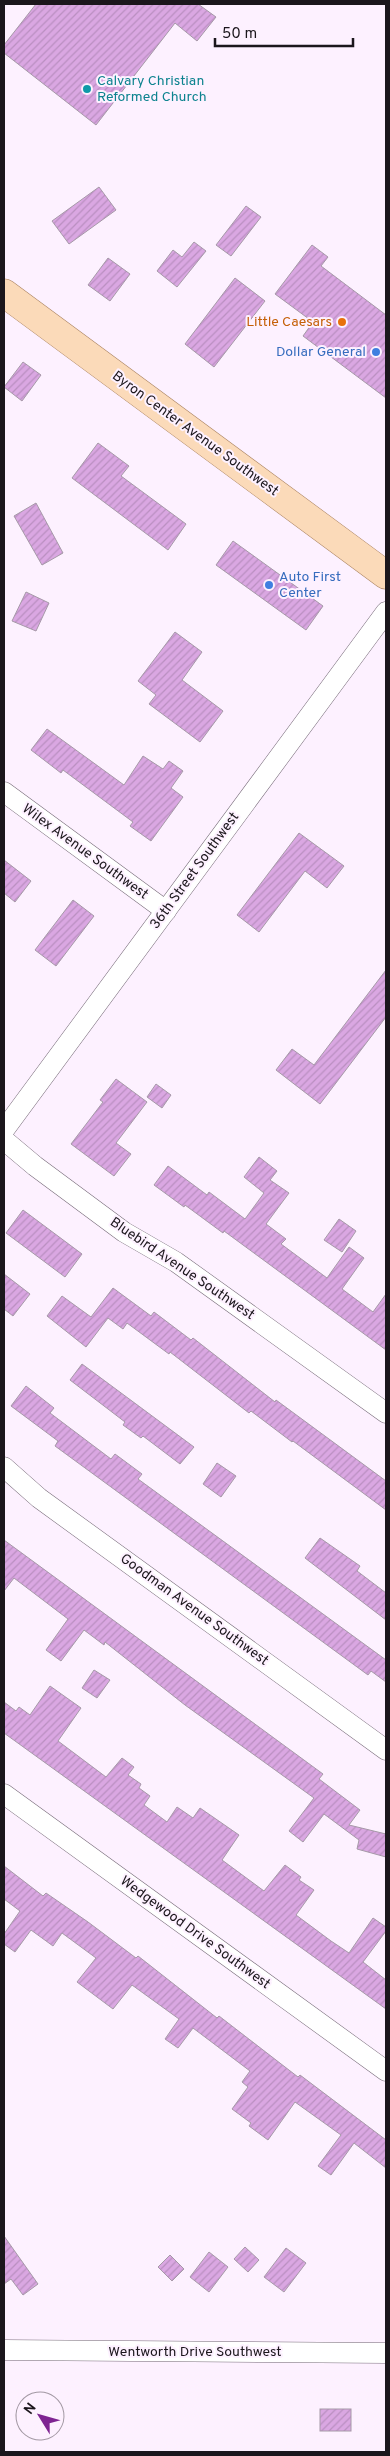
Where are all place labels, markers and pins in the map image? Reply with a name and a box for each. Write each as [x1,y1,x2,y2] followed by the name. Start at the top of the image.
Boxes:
[97,73,207,106] place label: Calvary Christian Reformed Church
[81,83,93,95] marker: Calvary Christian Reformed Church
[246,314,332,331] place label: Little Caesars
[336,316,348,328] marker: Little Caesars
[276,344,366,361] place label: Dollar General
[370,346,382,358] marker: Dollar General
[279,569,341,602] place label: Auto First Center
[263,579,275,591] marker: Auto First Center

